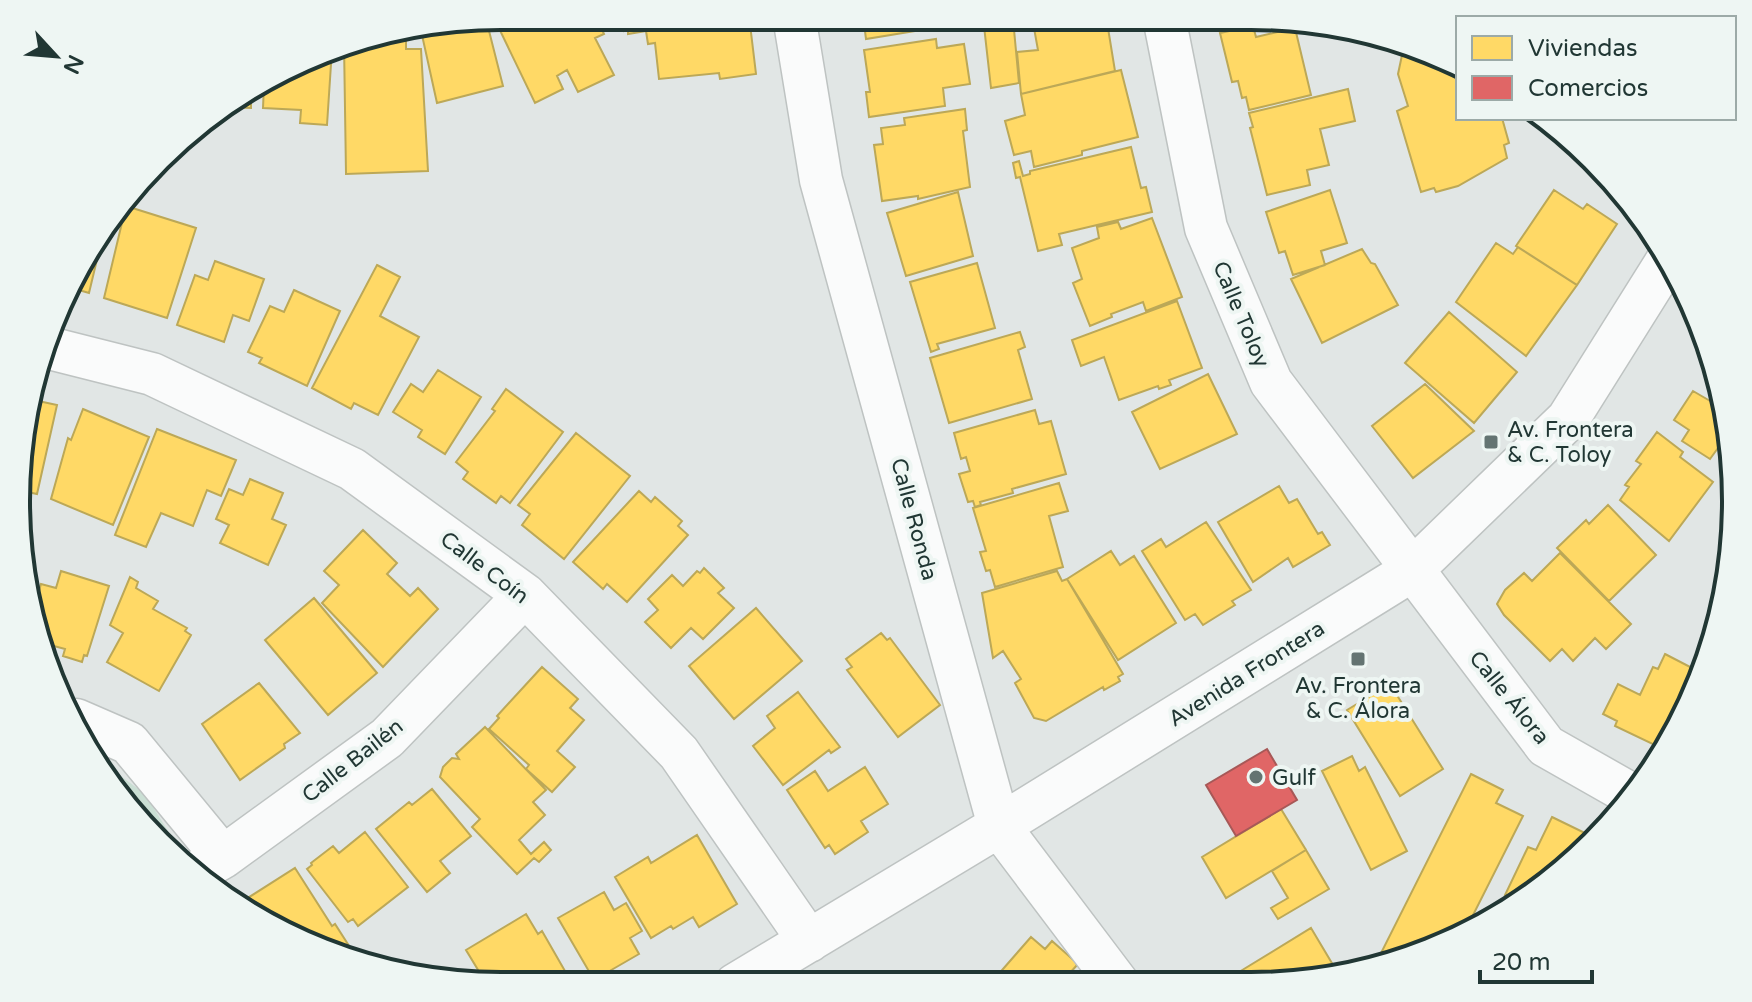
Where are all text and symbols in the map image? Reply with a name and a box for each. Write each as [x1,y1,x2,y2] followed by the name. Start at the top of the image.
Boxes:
[16,16,96,96] north arrow
[1456,16,1736,120] legend
[1528,34,1637,63] text: Viviendas
[58,51,89,78] text: N
[1528,74,1648,103] text: Comercios
[1207,257,1275,371] street label: Calle Toloy
[1507,417,1634,468] place label: Av. Frontera & C. Toloy
[1482,433,1500,451] marker: Av. Frontera & C. Toloy
[885,455,943,583] street label: Calle Ronda
[435,526,534,609] street label: Calle Coín
[1164,615,1329,732] street label: Avenida Frontera
[1464,645,1556,750] street label: Calle Álora
[1349,650,1367,668] marker: Av. Frontera & C. Álora
[1295,673,1421,724] place label: Av. Frontera & C. Álora
[297,713,408,808] street label: Calle Bailén
[1272,765,1317,791] place label: Gulf
[1247,768,1265,786] marker: Gulf
[1480,934,1592,984] scale bar
[1492,948,1550,977] text: 20 m

